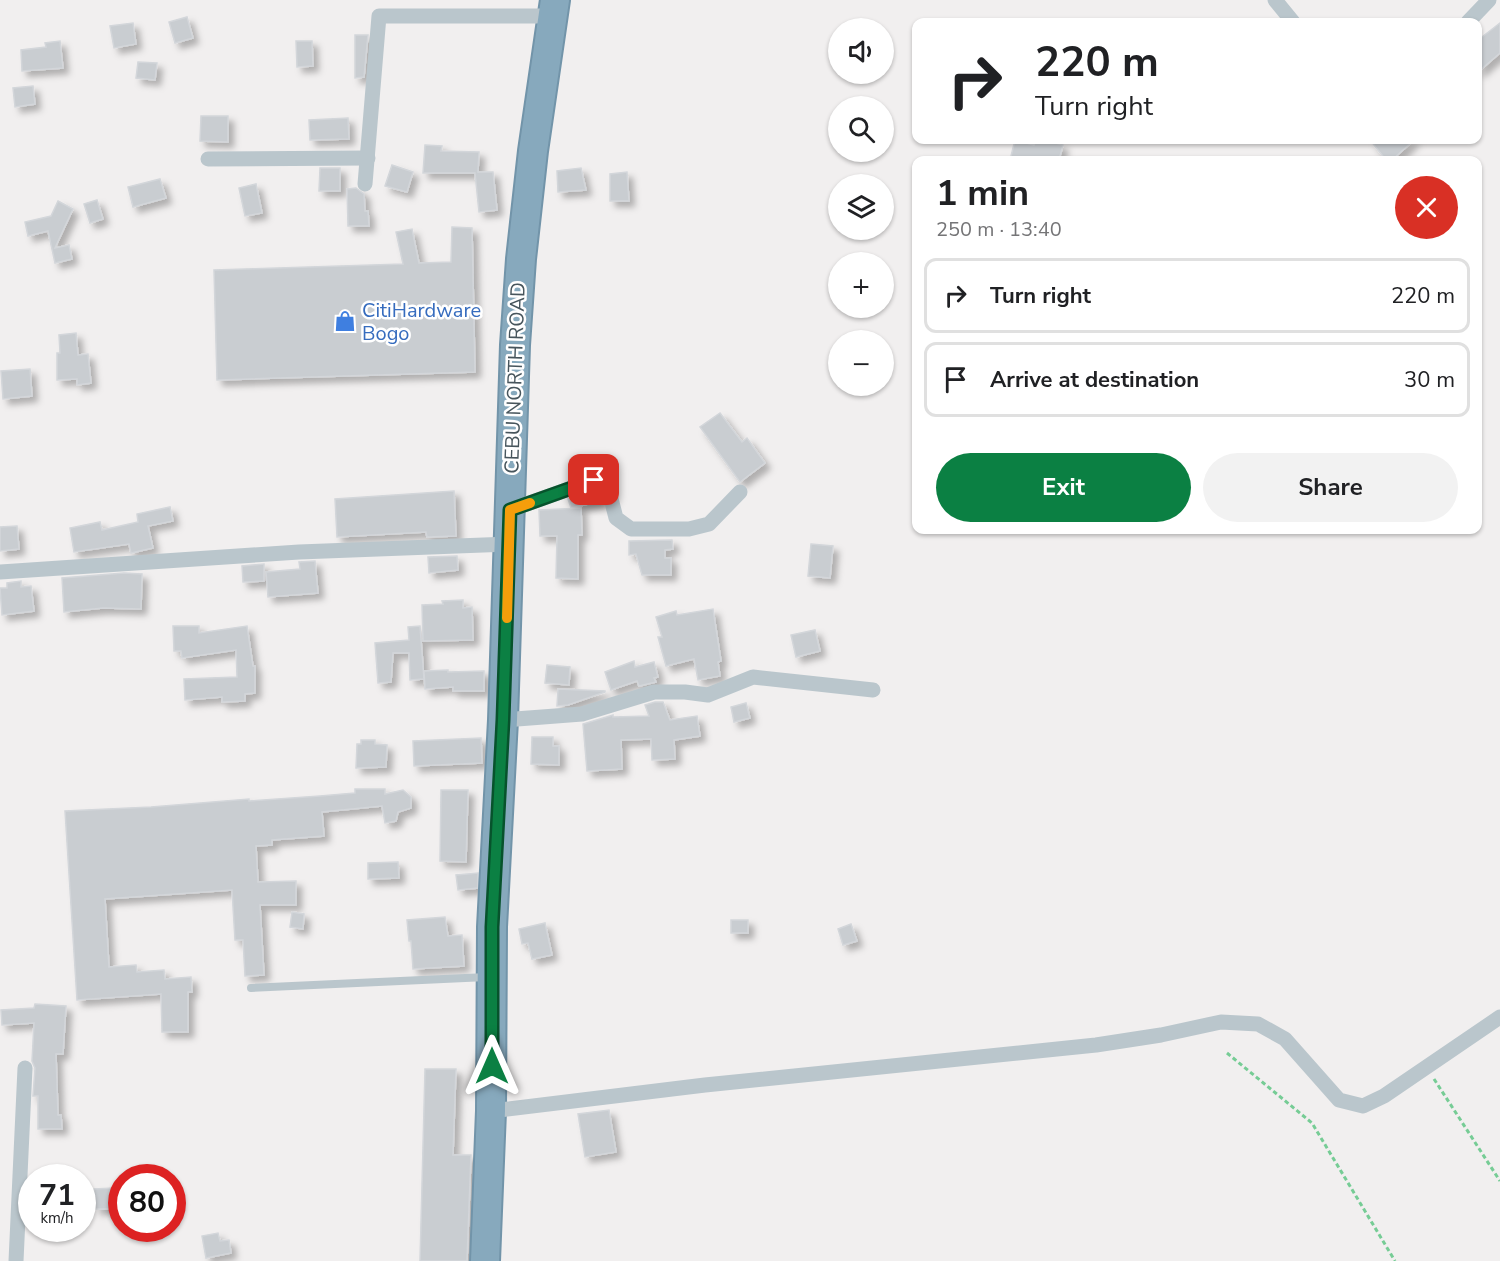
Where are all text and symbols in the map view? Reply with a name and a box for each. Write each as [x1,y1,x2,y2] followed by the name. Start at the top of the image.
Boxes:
[828,18,894,396] map controls
[828,18,894,84] button: sound
[1035,34,1159,91] text: 220 m
[936,42,1014,120] icon: right
[1035,88,1153,125] text: Turn right
[828,96,894,162] button: search
[936,169,1029,218] text: 1 min
[828,174,894,240] button: layers
[1395,176,1458,239] button: close
[936,216,1062,243] text: 250 m · 13:40
[828,252,894,318] button: +
[939,279,972,312] icon: right
[990,281,1091,311] text: Turn right
[1391,281,1455,311] text: 220 m
[498,282,532,474] street label: CEBU NORTH ROAD
[362,297,481,347] place label: CitiHardware Bogo
[333,309,357,333] shop icon: CitiHardware Bogo
[828,330,894,396] button: −
[939,363,972,396] icon: arrive
[990,365,1199,395] text: Arrive at destination
[1404,365,1455,395] text: 30 m
[936,453,1191,522] button: Exit
[1203,453,1458,522] button: Share
[568,454,619,505] pin
[577,463,610,496] icon: arrive
[460,1034,524,1098] position arrow
[108,1164,186,1242] speed limit sign: 80
[39,1175,75,1216] text: 71
[40,1208,74,1228] text: km/h

